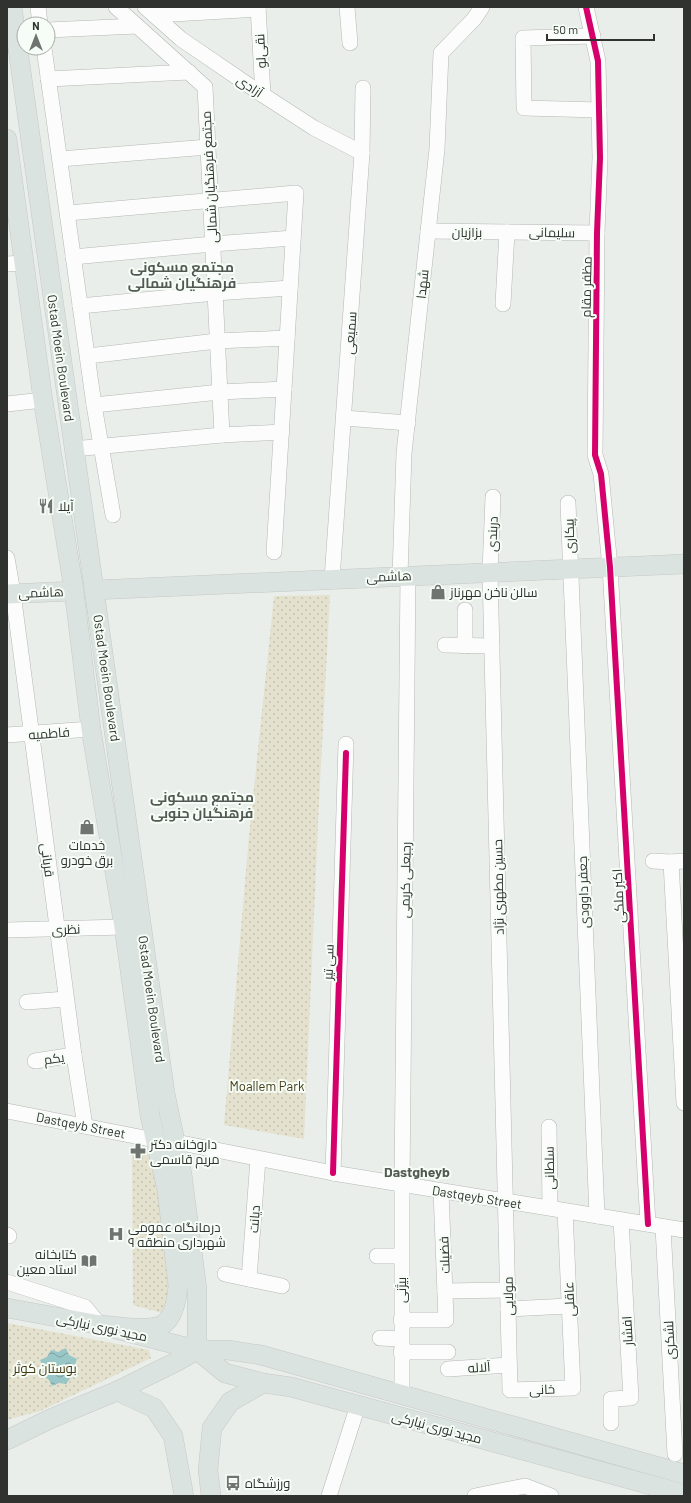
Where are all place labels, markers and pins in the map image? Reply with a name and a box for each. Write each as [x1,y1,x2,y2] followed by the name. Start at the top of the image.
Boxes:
[37,497,55,515] restaurant icon: آیلا
[58,498,74,514] place label: آیلا
[429,583,447,601] shop icon: سالن ناخن مهرناز
[449,584,538,600] place label: سالن ناخن مهرناز
[78,818,96,836] shop icon: خدمات برق خودرو
[61,837,113,868] place label: خدمات برق خودرو
[149,1136,220,1169] place label: داروخانه دکتر مریم قاسمی
[129,1142,147,1160] pharmacy icon: داروخانه دکتر مریم قاسمی
[128,1219,226,1250] place label: درمانگاه عمومی شهرداری منطقه ۹
[107,1225,125,1243] hospital icon: درمانگاه عمومی شهرداری منطقه ۹
[17,1246,77,1277] place label: کتابخانه استاد معین
[80,1252,98,1270] library icon: کتابخانه استاد معین
[224,1474,242,1492] bus stop icon: ورزشگاه
[245,1475,290,1491] place label: ورزشگاه

